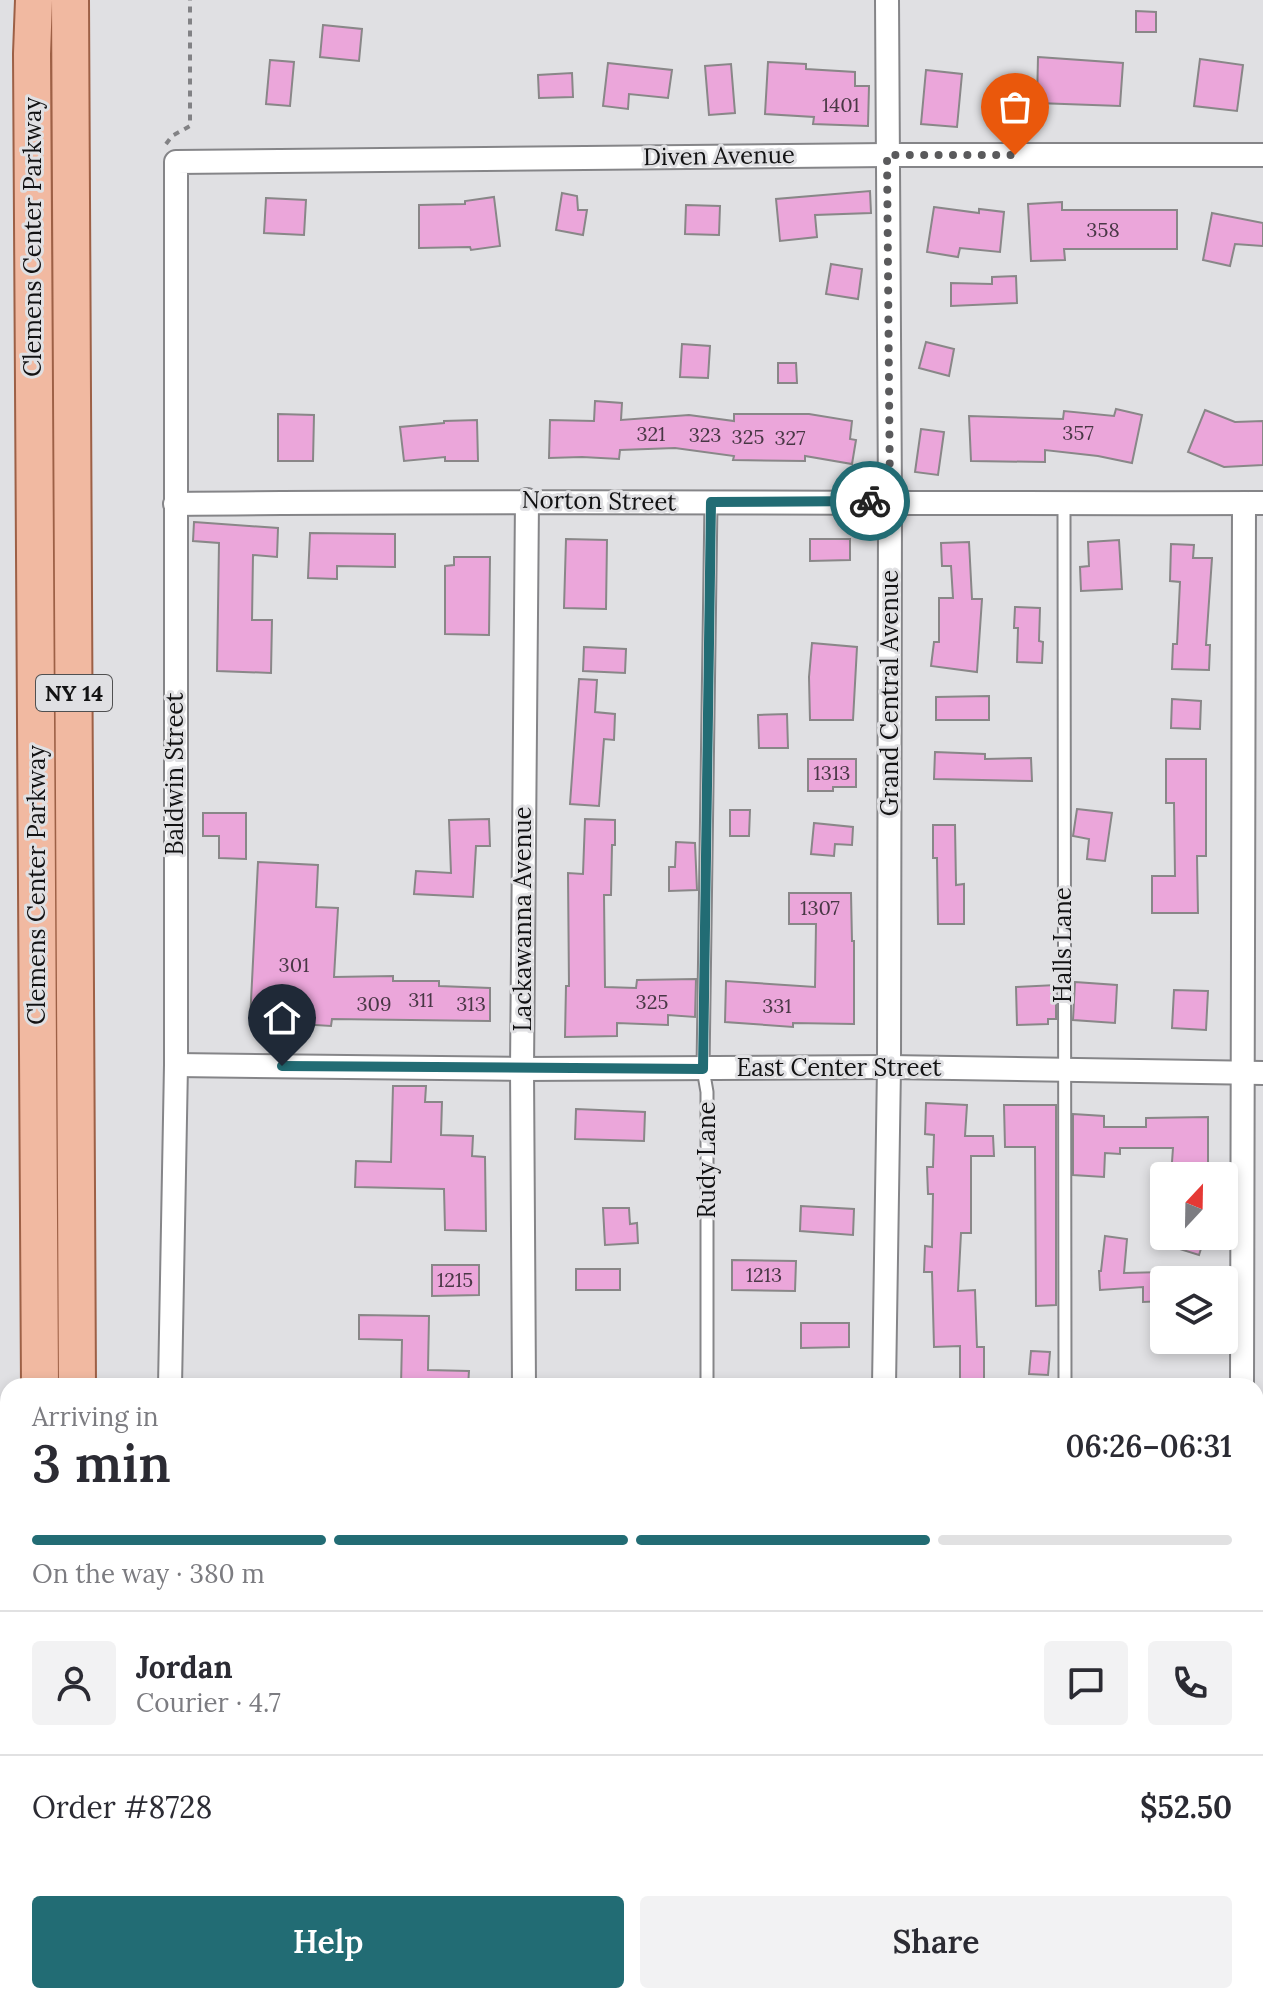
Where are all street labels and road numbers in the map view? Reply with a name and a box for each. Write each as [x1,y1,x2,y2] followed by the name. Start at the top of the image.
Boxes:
[17,97,48,377] street label: Clemens Center Parkway
[643,139,795,172] street label: Diven Avenue
[521,484,677,517] street label: Norton Street
[874,570,905,816] street label: Grand Central Avenue
[36,675,112,711] road number: NY 14
[159,692,190,855] street label: Baldwin Street
[21,745,52,1025] street label: Clemens Center Parkway
[507,806,538,1032] street label: Lackawanna Avenue
[1047,887,1078,1003] street label: Halls Lane
[736,1052,942,1083] street label: East Center Street
[691,1102,722,1218] street label: Rudy Lane

